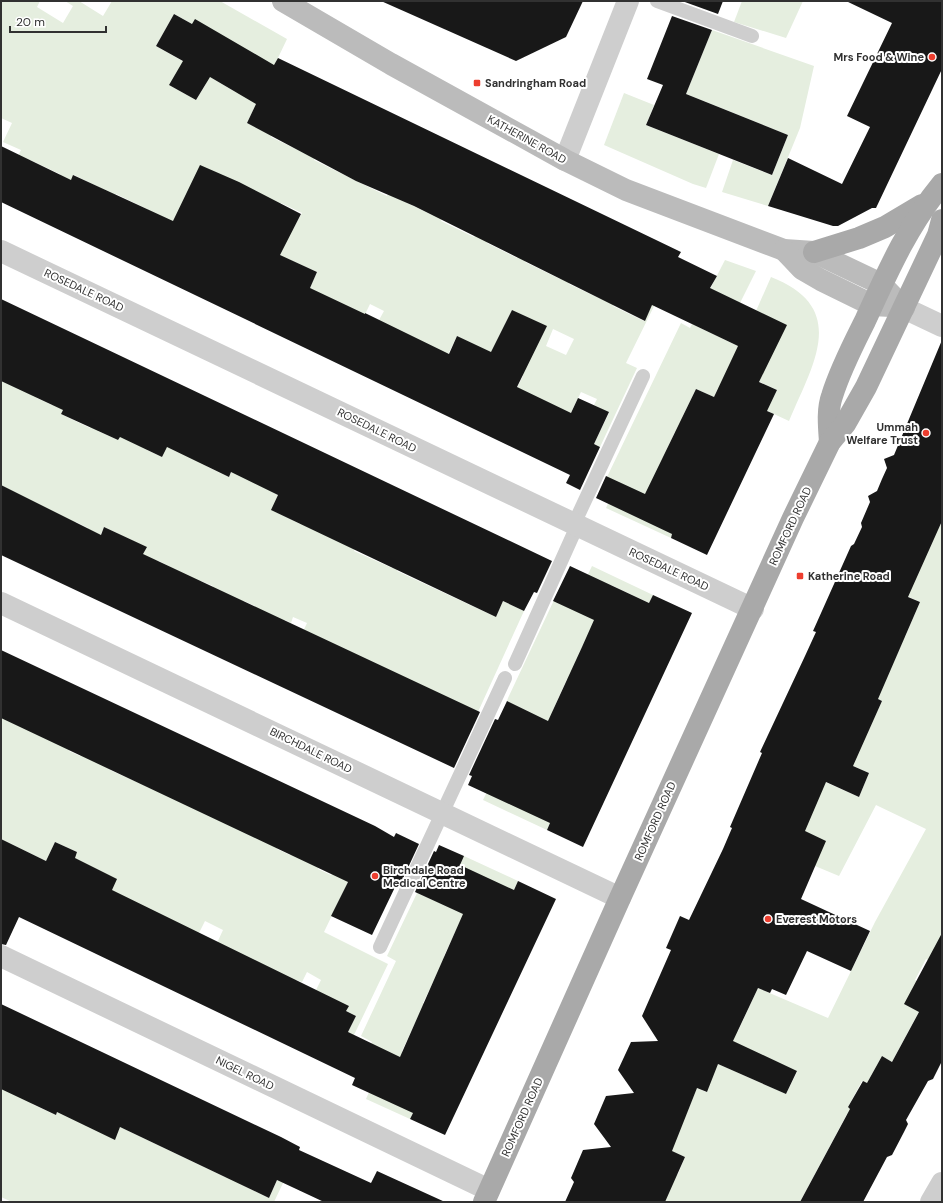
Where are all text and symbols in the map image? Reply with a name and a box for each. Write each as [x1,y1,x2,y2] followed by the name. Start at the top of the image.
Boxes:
[10,8,106,34] scale bar
[16,14,45,30] text: 20 m
[833,50,924,64] place label: Mrs Food & Wine
[927,52,937,62] marker: Mrs Food & Wine
[485,76,586,90] place label: Sandringham Road
[472,78,482,88] marker: Sandringham Road
[485,112,569,167] street label: KATHERINE ROAD
[42,265,126,315] street label: ROSEDALE ROAD
[335,405,419,455] street label: ROSEDALE ROAD
[846,420,918,447] place label: Ummah Welfare Trust
[921,428,931,438] marker: Ummah Welfare Trust
[766,484,815,568] street label: ROMFORD ROAD
[627,544,711,594] street label: ROSEDALE ROAD
[808,569,890,583] place label: Katherine Road
[795,571,805,581] marker: Katherine Road
[268,724,355,776] street label: BIRCHDALE ROAD
[631,779,679,863] street label: ROMFORD ROAD
[383,863,466,890] place label: Birchdale Road Medical Centre
[370,871,380,881] marker: Birchdale Road Medical Centre
[776,912,857,926] place label: Everest Motors
[763,914,773,924] marker: Everest Motors
[214,1053,277,1093] street label: NIGEL ROAD
[498,1075,546,1159] street label: ROMFORD ROAD

